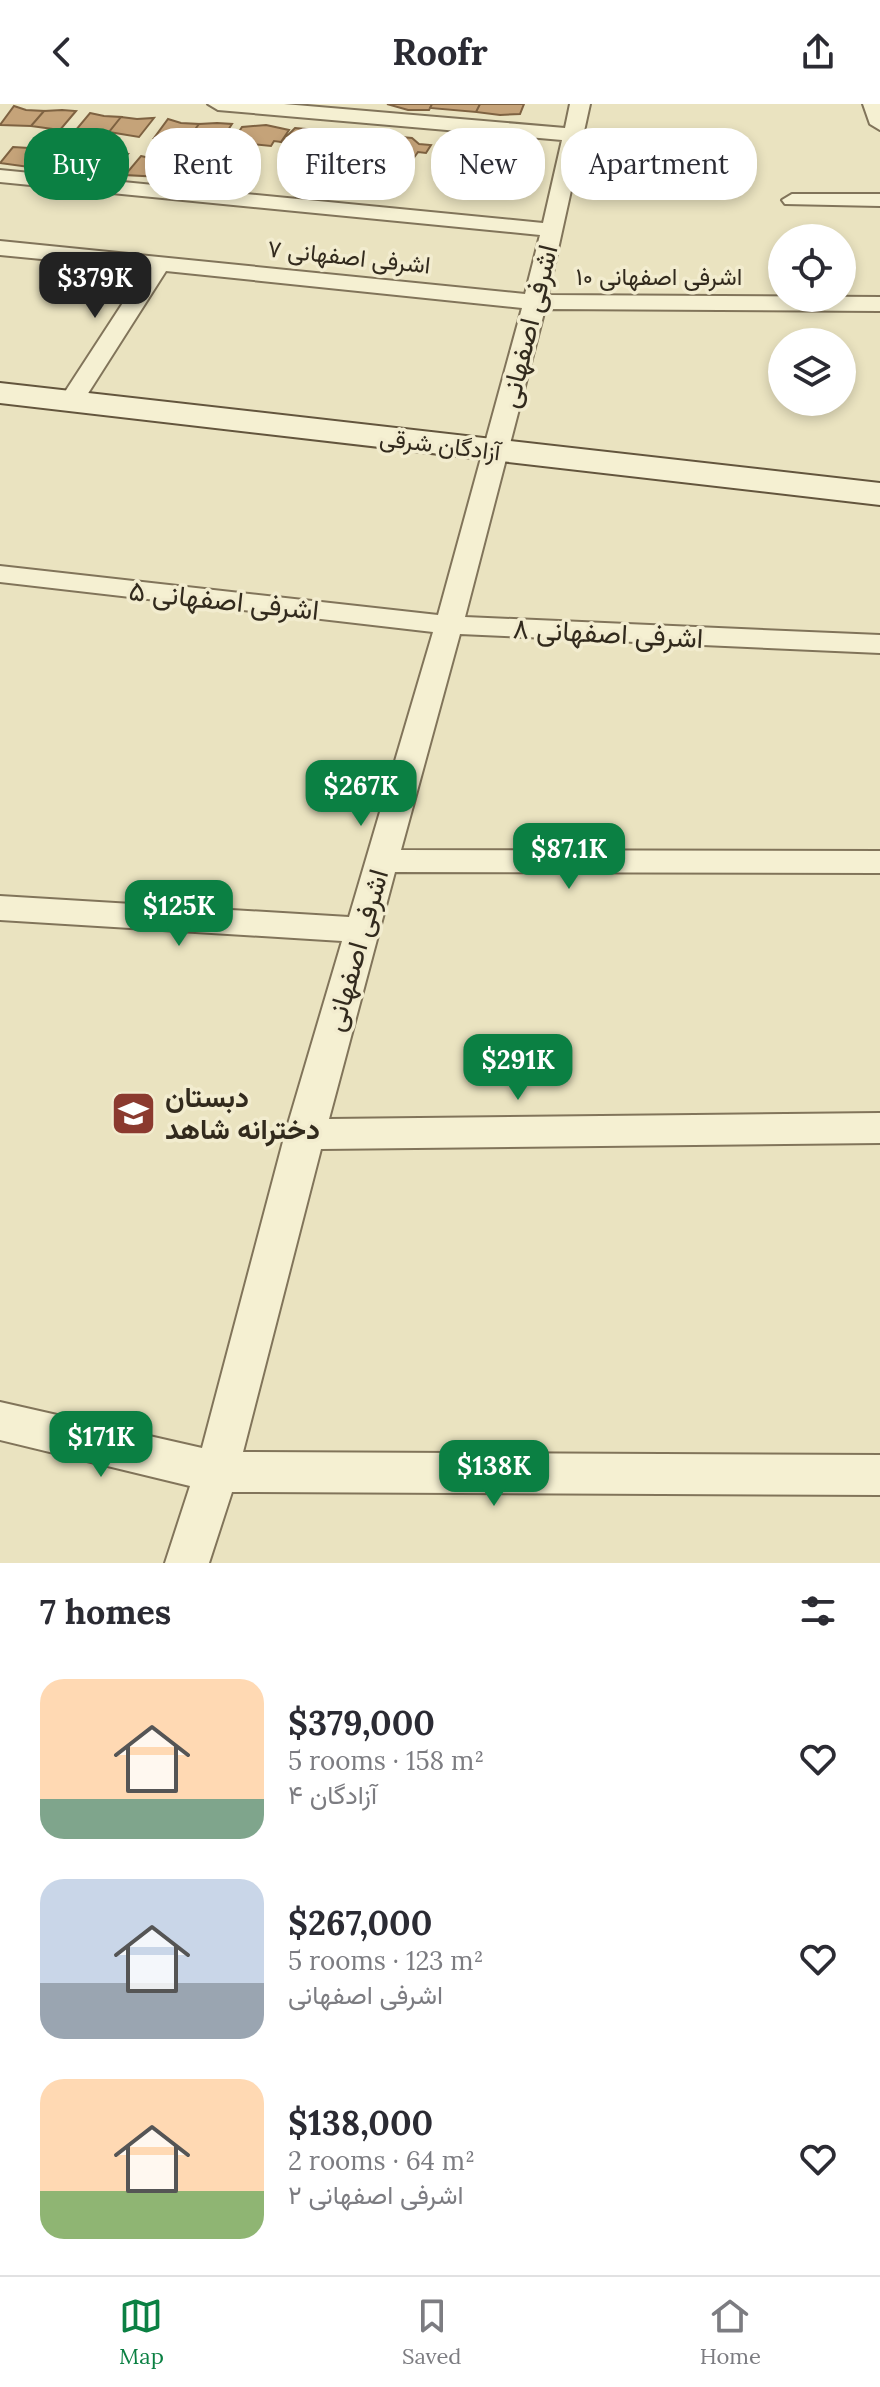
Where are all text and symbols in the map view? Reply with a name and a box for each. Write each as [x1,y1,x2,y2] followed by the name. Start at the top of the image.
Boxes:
[392,29,488,75] text: Roofr
[40,30,84,74] icon: back
[796,30,840,74] icon: share
[24,128,129,200] chip: Buy
[145,128,261,200] chip: Rent
[277,128,415,200] chip: Filters
[431,128,545,200] chip: New
[561,128,757,200] chip: Apartment
[768,224,856,416] map controls
[768,224,856,312] button: locate
[266,233,432,280] street label: اشرفی اصفهانی ۷
[490,241,566,411] street label: اشرفی اصفهانی
[39,252,151,320] pin: $379K
[57,261,133,294] text: $379K
[576,261,742,292] street label: اشرفی اصفهانی ۱۰
[768,328,856,416] button: layers
[378,422,505,468] street label: آزادگان شرقی
[127,572,321,628] street label: اشرفی اصفهانی ۵
[512,610,704,656] street label: اشرفی اصفهانی ۸
[305,760,417,828] pin: $267K
[324,769,398,802] text: $267K
[504,823,634,891] pin: $87.1K
[531,832,607,865] text: $87.1K
[316,865,396,1035] street label: اشرفی اصفهانی
[123,880,235,948] pin: $125K
[143,889,215,922] text: $125K
[462,1034,574,1102] pin: $291K
[481,1043,555,1076] text: $291K
[165,1079,320,1147] place label: دبستان دخترانه شاهد
[110,1089,158,1137] school or university icon: دبستان دخترانه شاهد
[45,1411,157,1479] pin: $171K
[67,1420,135,1453] text: $171K
[438,1440,550,1508] pin: $138K
[457,1449,531,1482] text: $138K
[796,1589,840,1633] icon: filters
[40,1590,171,1633] text: 7 homes
[288,1701,435,1744] text: $379,000
[104,1711,200,1807] icon: home
[796,1737,840,1781] icon: heart
[288,1744,484,1777] text: 5 rooms · 158 m²
[288,1778,377,1811] text: آزادگان ۴
[288,1901,432,1944] text: $267,000
[104,1911,200,2007] icon: home
[796,1937,840,1981] icon: heart
[288,1944,484,1977] text: 5 rooms · 123 m²
[288,1978,443,2011] text: اشرفی اصفهانی
[288,2101,433,2144] text: $138,000
[104,2111,200,2207] icon: home
[796,2137,840,2181] icon: heart
[288,2144,475,2177] text: 2 rooms · 64 m²
[288,2178,464,2211] text: اشرفی اصفهانی ۲
[119,2294,164,2370] tab: Map
[402,2294,462,2370] tab: Saved
[700,2294,761,2370] tab: Home

